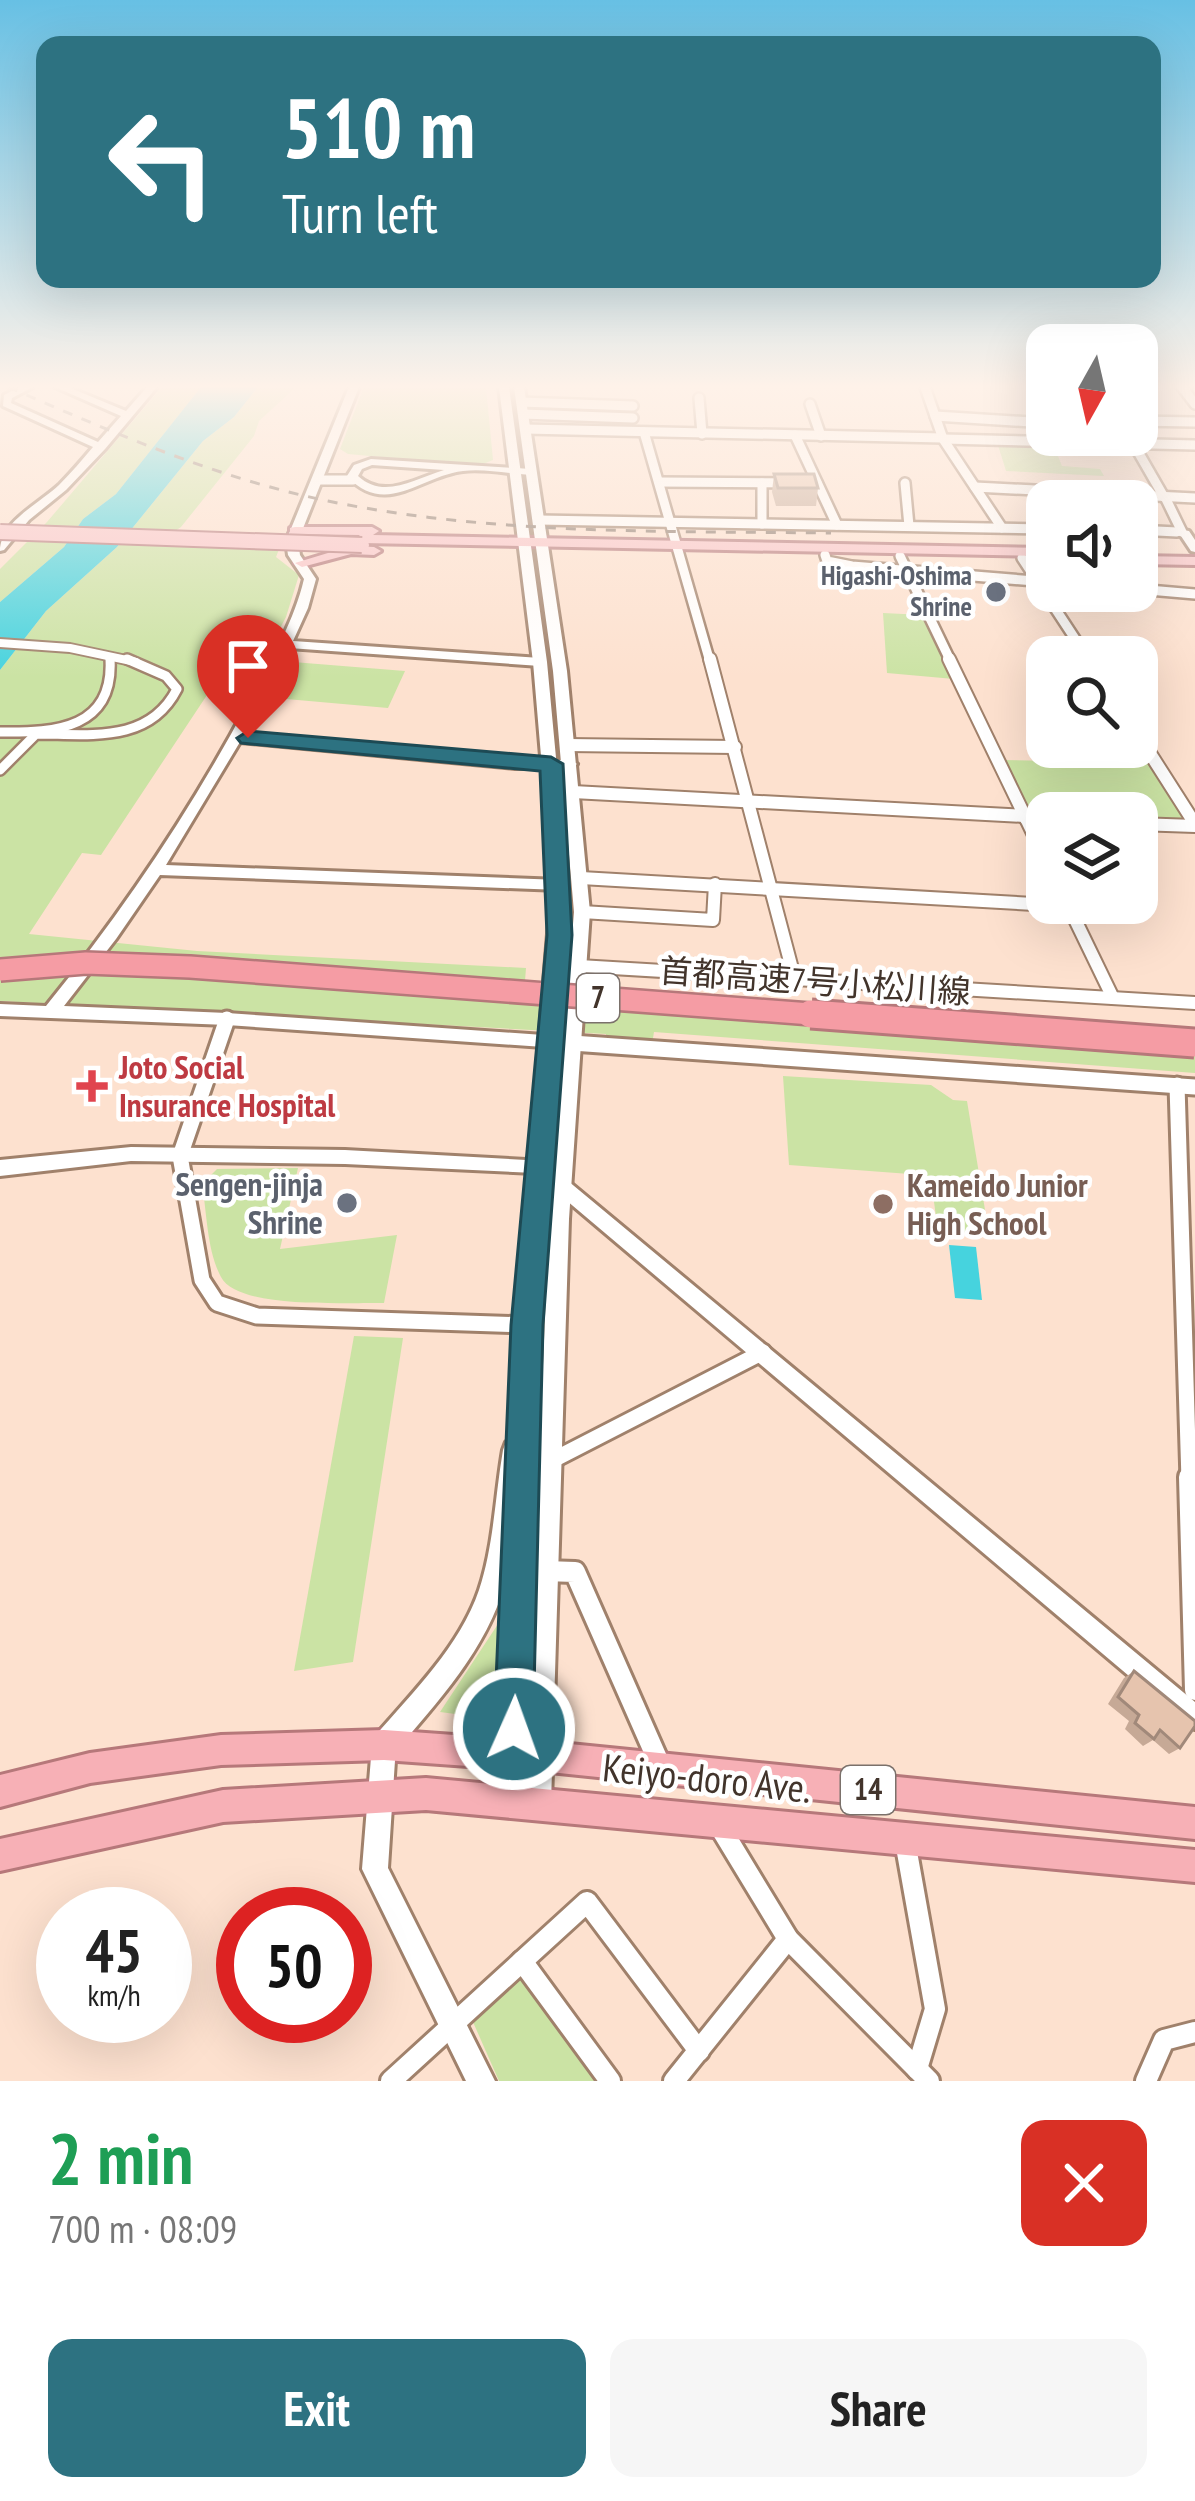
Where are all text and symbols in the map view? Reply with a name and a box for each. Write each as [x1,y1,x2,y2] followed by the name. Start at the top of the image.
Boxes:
[282,72,475,181] text: 510 m
[84,84,240,240] icon: left
[282,178,438,248] text: Turn left
[1026,324,1158,456] north arrow
[1026,324,1158,924] map controls
[1026,480,1158,612] button: sound
[821,558,972,623] place label: Higashi-Oshima Shrine
[983,579,1009,605] marker: Higashi-Oshima Shrine
[197,615,299,738] pin
[215,633,281,699] icon: arrive
[1026,636,1158,768] button: search
[1026,792,1158,924] button: layers
[658,948,972,1013] street label: 首都高速7号小松川線
[577,974,619,1022] road number: 7
[118,1045,336,1126] place label: Joto Social Insurance Hospital
[76,1070,108,1102] marker: Joto Social Insurance Hospital
[175,1162,323,1243] place label: Sengen-jinja Shrine
[907,1163,1088,1244] place label: Kameido Junior High School
[334,1190,360,1216] marker: Sengen-jinja Shrine
[870,1191,896,1217] marker: Kameido Junior High School
[451,1666,577,1792] position arrow
[600,1741,814,1814] street label: Keiyo-doro Ave.
[841,1766,895,1814] road number: 14
[216,1887,372,2043] speed limit sign: 50
[85,1911,143,1989] text: 45
[87,1975,141,2014] text: km/h
[48,2111,193,2204] text: 2 min
[1021,2120,1147,2246] button: close
[48,2203,237,2254] text: 700 m · 08:09
[48,2339,586,2477] button: Exit
[610,2339,1147,2477] button: Share

